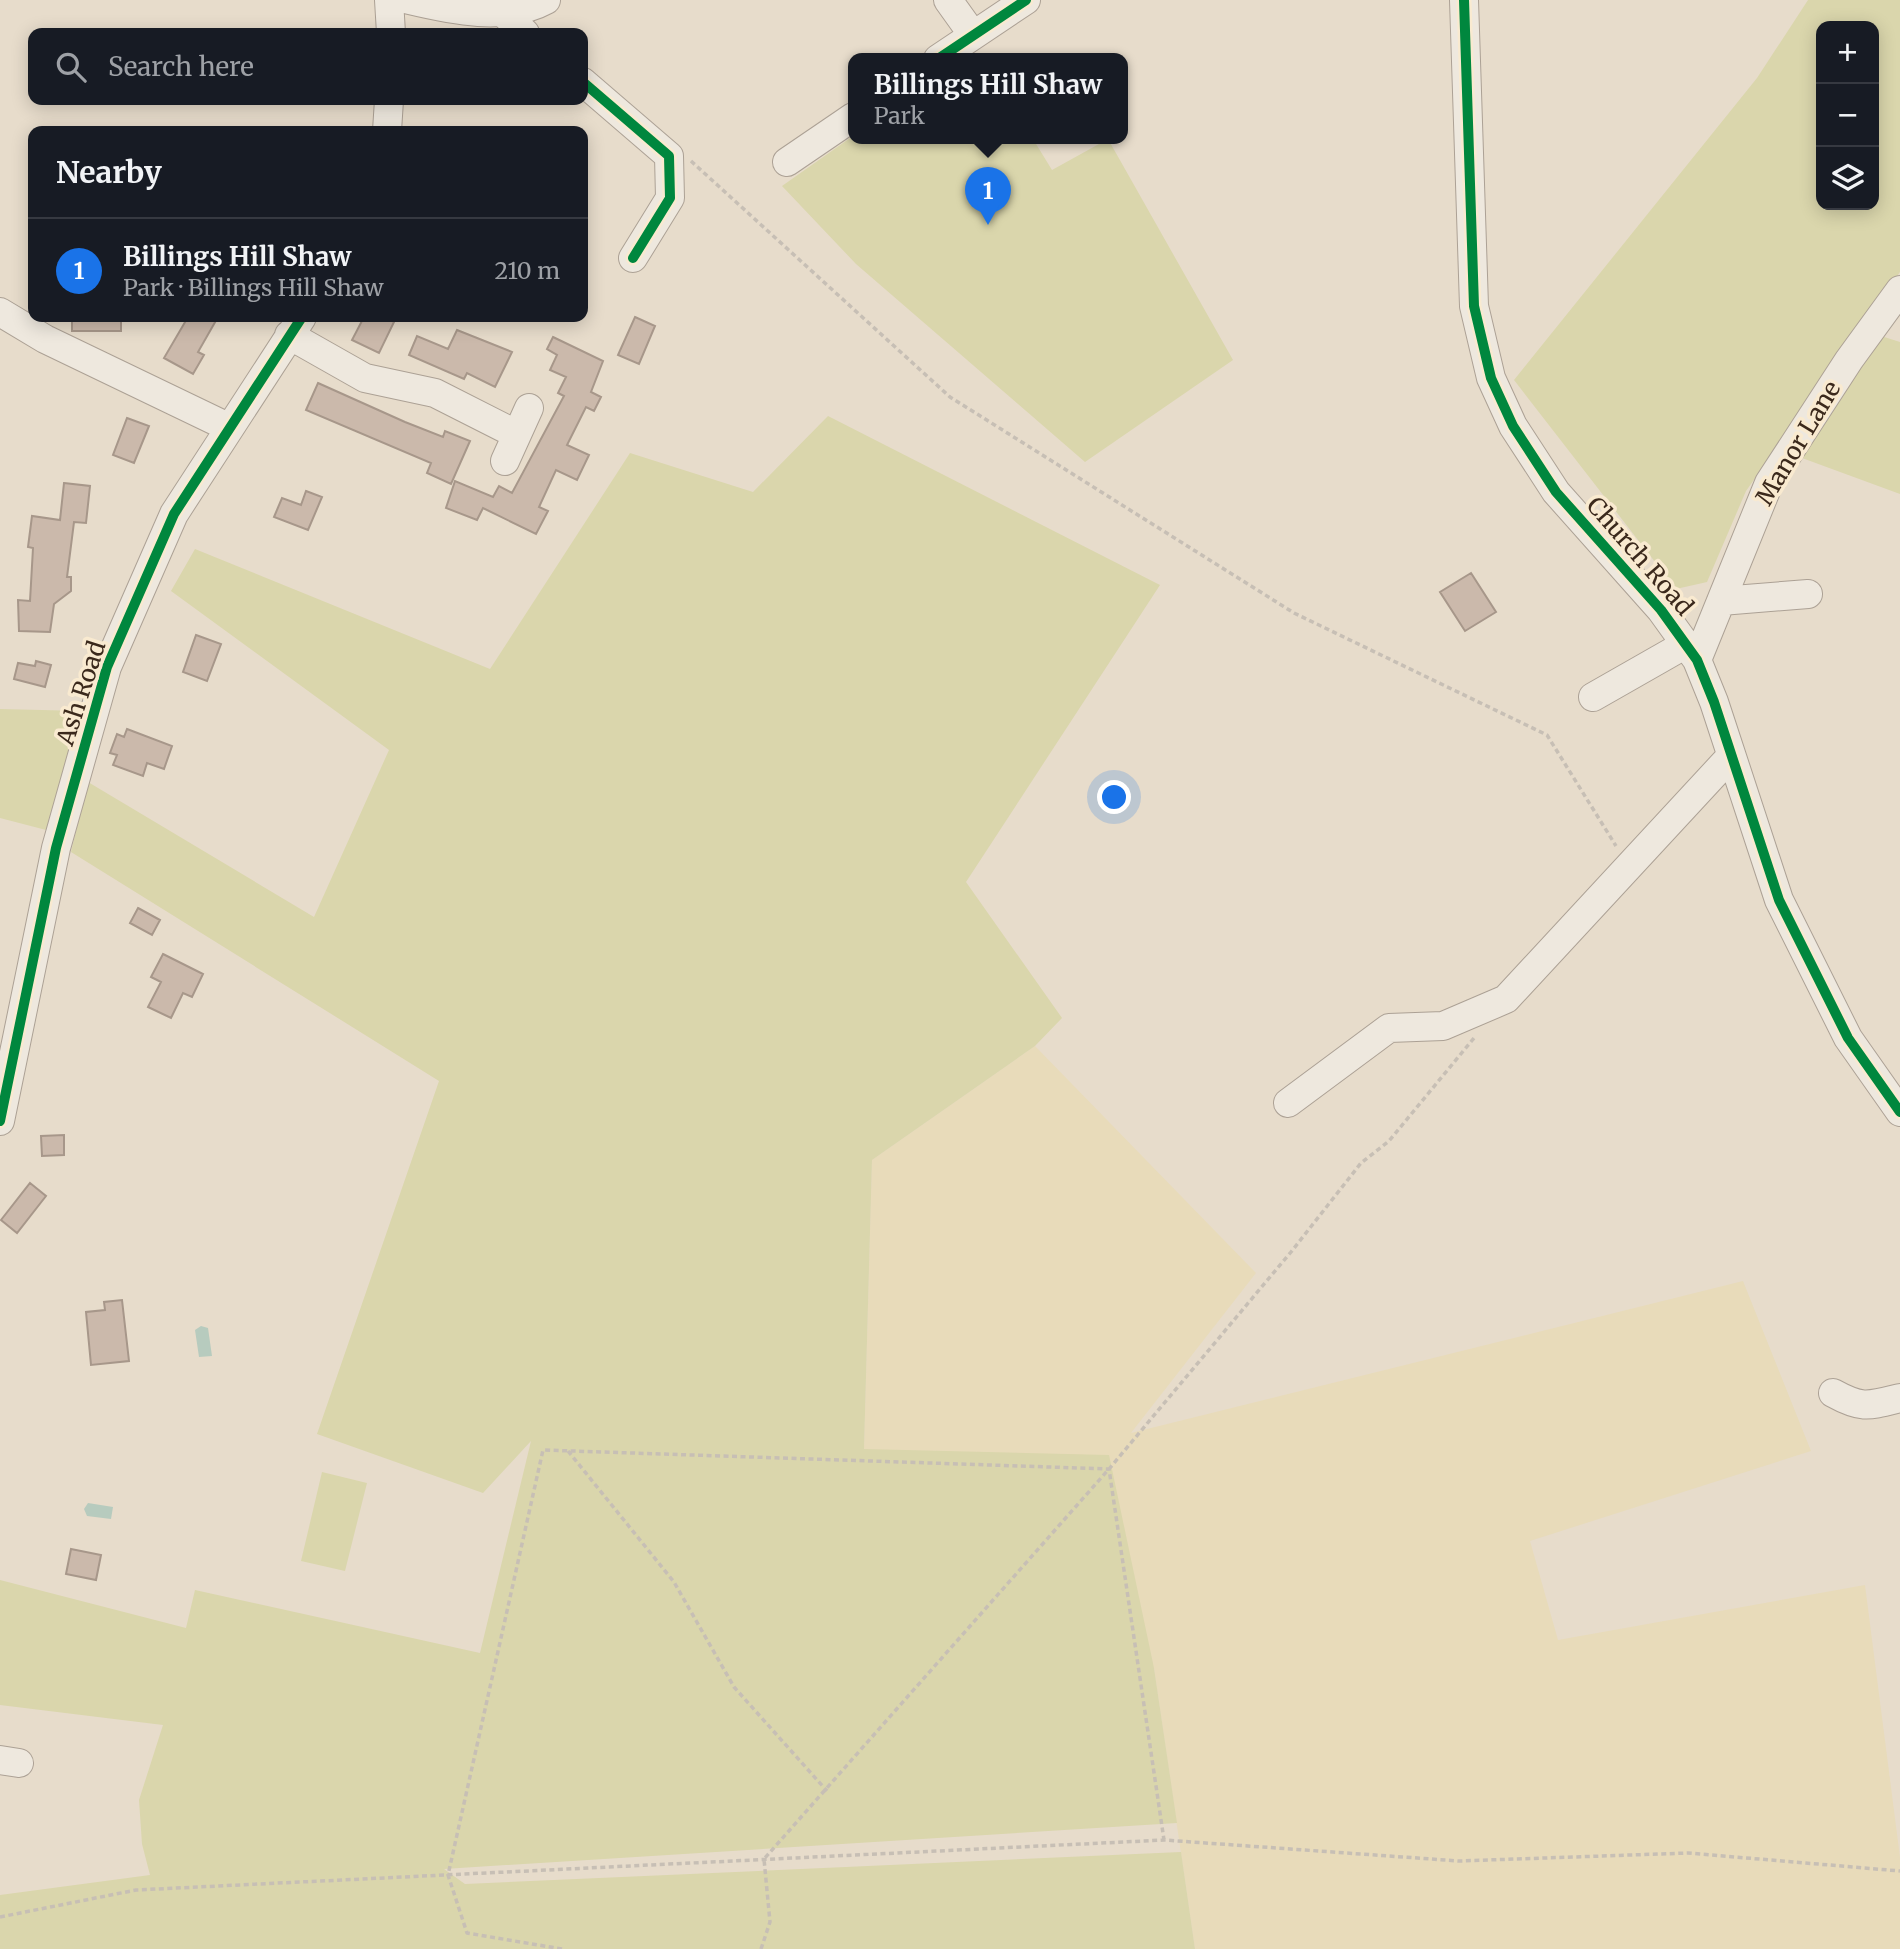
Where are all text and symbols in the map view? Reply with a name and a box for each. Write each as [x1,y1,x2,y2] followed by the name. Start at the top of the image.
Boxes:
[1816,21,1879,210] map controls
[1816,21,1879,84] button: +
[28,28,588,105] search box
[52,48,90,86] icon: search
[108,50,254,83] text: Search here
[848,53,1128,144] popup
[874,68,1102,101] text: Billings Hill Shaw
[1816,84,1879,147] button: −
[874,101,925,130] text: Park
[1816,147,1879,210] button: layers
[56,153,162,191] text: Nearby
[965,167,1011,225] pin: 1
[123,240,351,273] text: Billings Hill Shaw
[74,256,84,285] text: 1
[495,256,560,285] text: 210 m
[123,273,383,302] text: Park · Billings Hill Shaw
[1749,375,1847,511] street label: Manor Lane
[1580,490,1700,622] street label: Church Road
[49,637,112,750] street label: Ash Road
[1097,780,1131,814] your location

